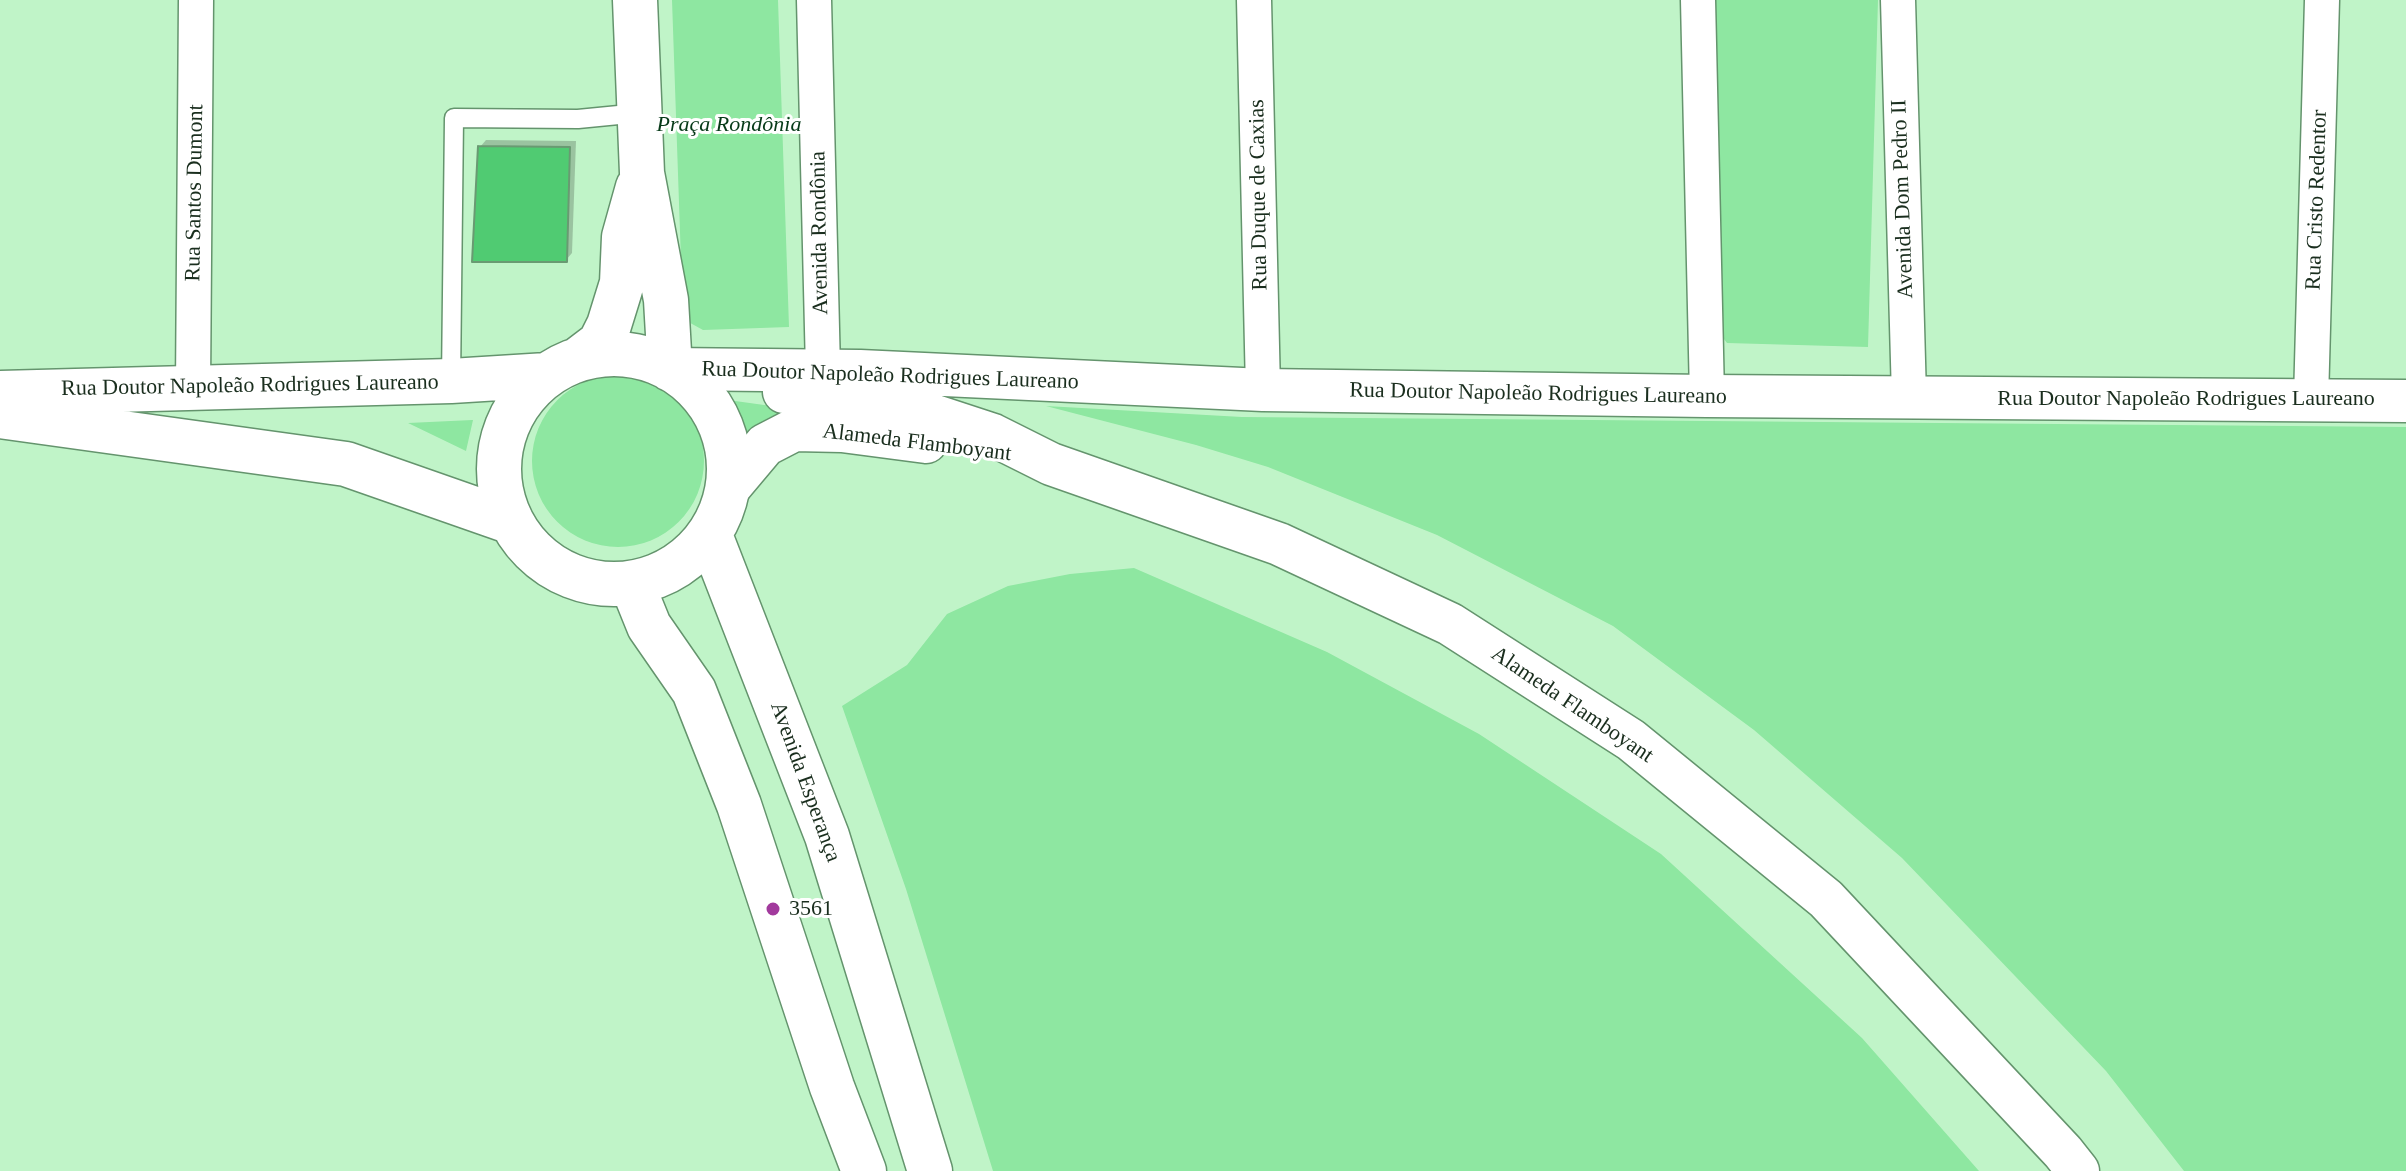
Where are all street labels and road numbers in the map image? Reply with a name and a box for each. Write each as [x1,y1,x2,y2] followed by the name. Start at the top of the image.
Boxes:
[1244,99,1274,291] street label: Rua Duque de Caxias
[1886,99,1920,299] street label: Avenida Dom Pedro II
[180,104,210,282] street label: Rua Santos Dumont
[2301,109,2333,291] street label: Rua Cristo Redentor
[805,151,835,315] street label: Avenida Rondônia
[701,356,1079,396] street label: Rua Doutor Napoleão Rodrigues Laureano
[61,370,439,402] street label: Rua Doutor Napoleão Rodrigues Laureano
[1349,378,1727,410] street label: Rua Doutor Napoleão Rodrigues Laureano
[1997,386,2375,412] street label: Rua Doutor Napoleão Rodrigues Laureano
[821,418,1013,468] street label: Alameda Flamboyant
[1486,641,1658,769] street label: Alameda Flamboyant
[764,698,846,866] street label: Avenida Esperança

